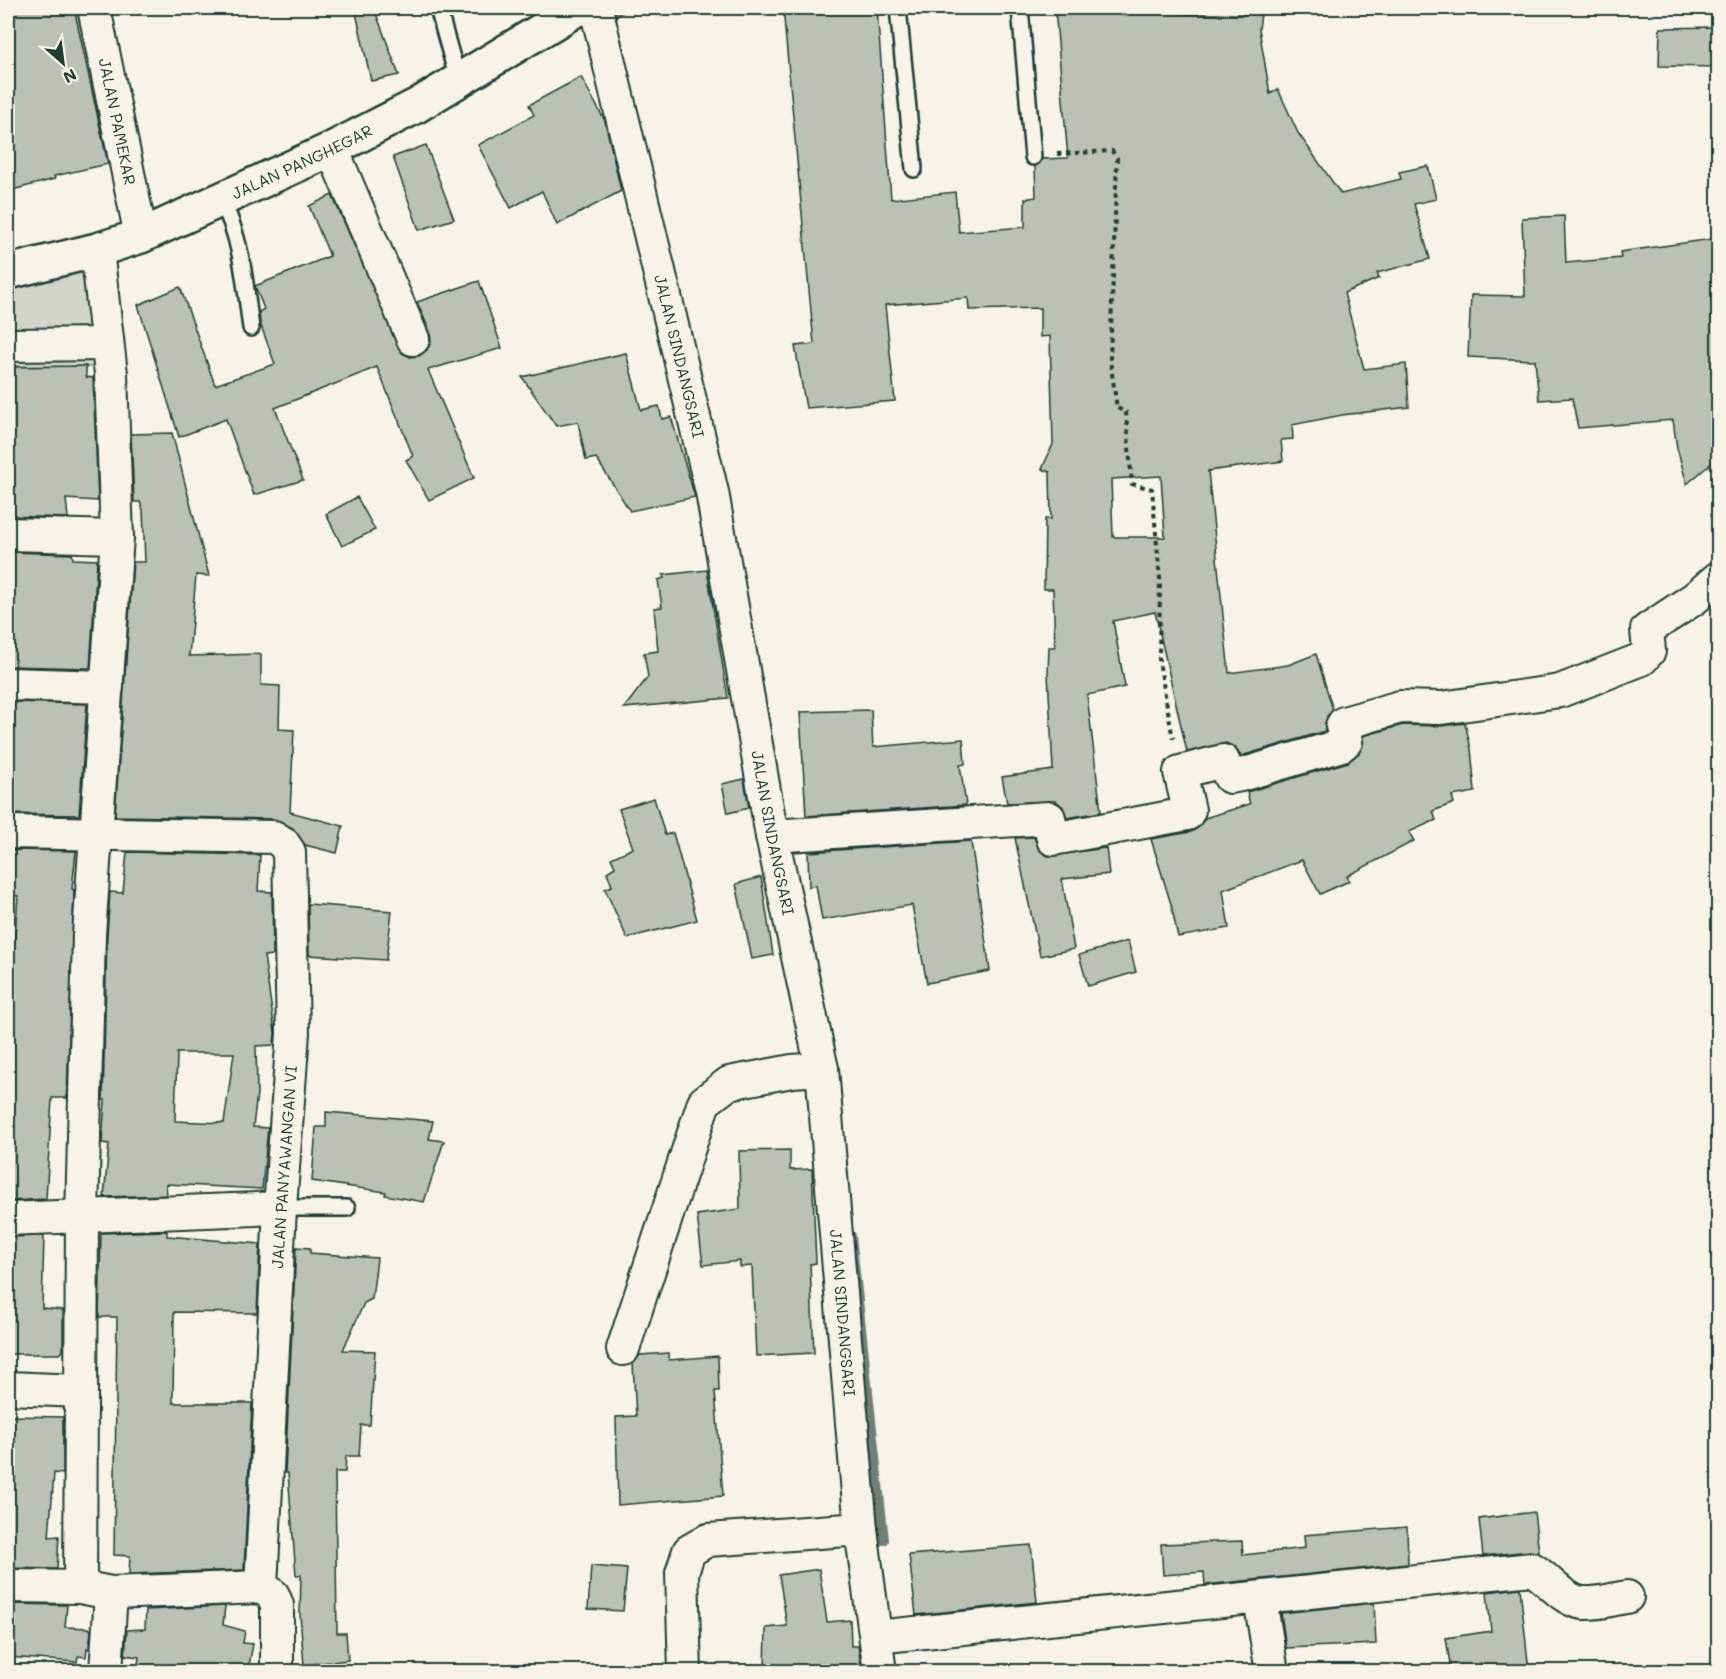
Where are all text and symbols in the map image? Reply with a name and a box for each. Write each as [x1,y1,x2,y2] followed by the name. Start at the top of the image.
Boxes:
[33,33,93,93] north arrow
[95,56,141,187] street label: JALAN PAMEKAR
[60,65,81,89] text: N
[228,119,376,203] street label: JALAN PANGHEGAR
[650,272,710,440] street label: JALAN SINDANGSARI
[747,749,800,917] street label: JALAN SINDANGSARI
[266,1065,301,1269] street label: JALAN PANYAWANGAN VI
[826,1229,861,1397] street label: JALAN SINDANGSARI

